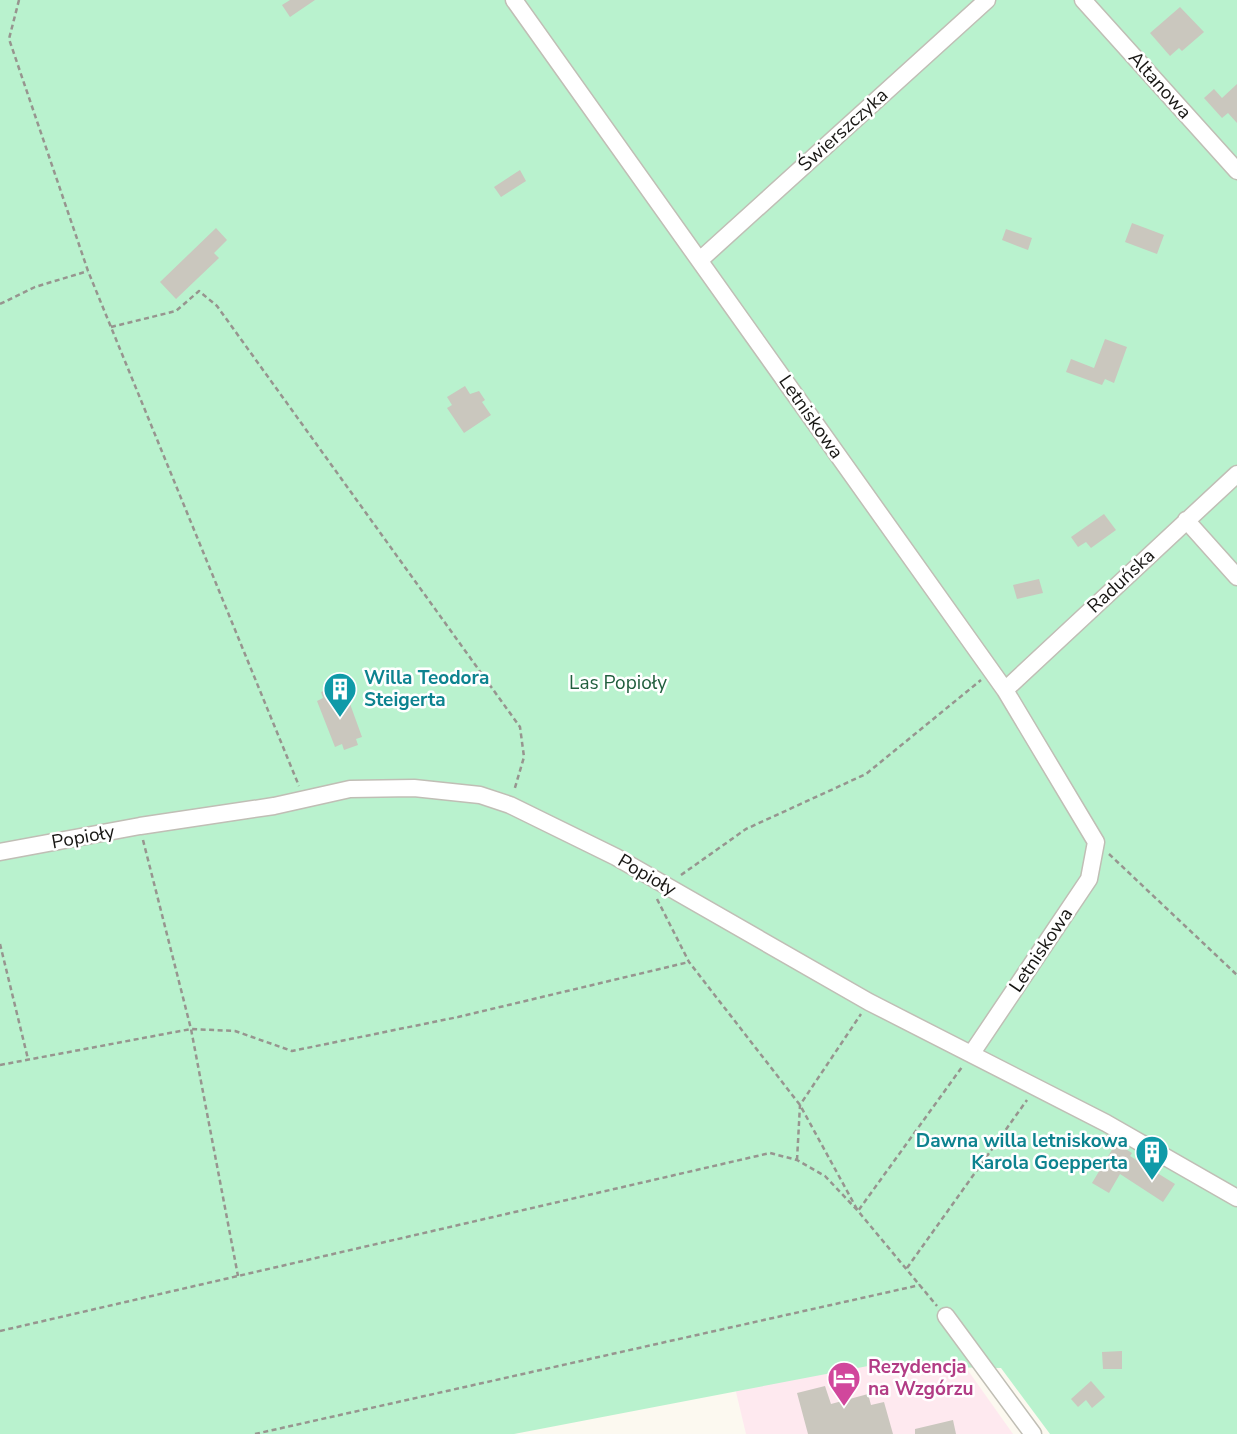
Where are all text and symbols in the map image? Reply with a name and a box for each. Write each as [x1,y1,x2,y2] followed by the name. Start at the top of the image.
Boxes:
[1123,45,1197,125] street label: Altanowa
[792,82,894,178] street label: Świerszczyka
[773,370,849,464] street label: Letniskowa
[1081,543,1161,619] street label: Raduńska
[364,665,489,713] place label: Willa Teodora Steigerta
[321,670,359,719] building icon: Willa Teodora Steigerta
[569,670,667,696] park label: Las Popioły
[50,819,117,855] street label: Popioły
[613,848,681,902] street label: Popioły
[1003,903,1079,997] street label: Letniskowa
[916,1128,1128,1176] place label: Dawna willa letniskowa Karola Goepperta
[1133,1133,1171,1182] building icon: Dawna willa letniskowa Karola Goepperta
[868,1354,974,1402] place label: Rezydencja na Wzgórzu
[825,1359,863,1408] hotel icon: Rezydencja na Wzgórzu

